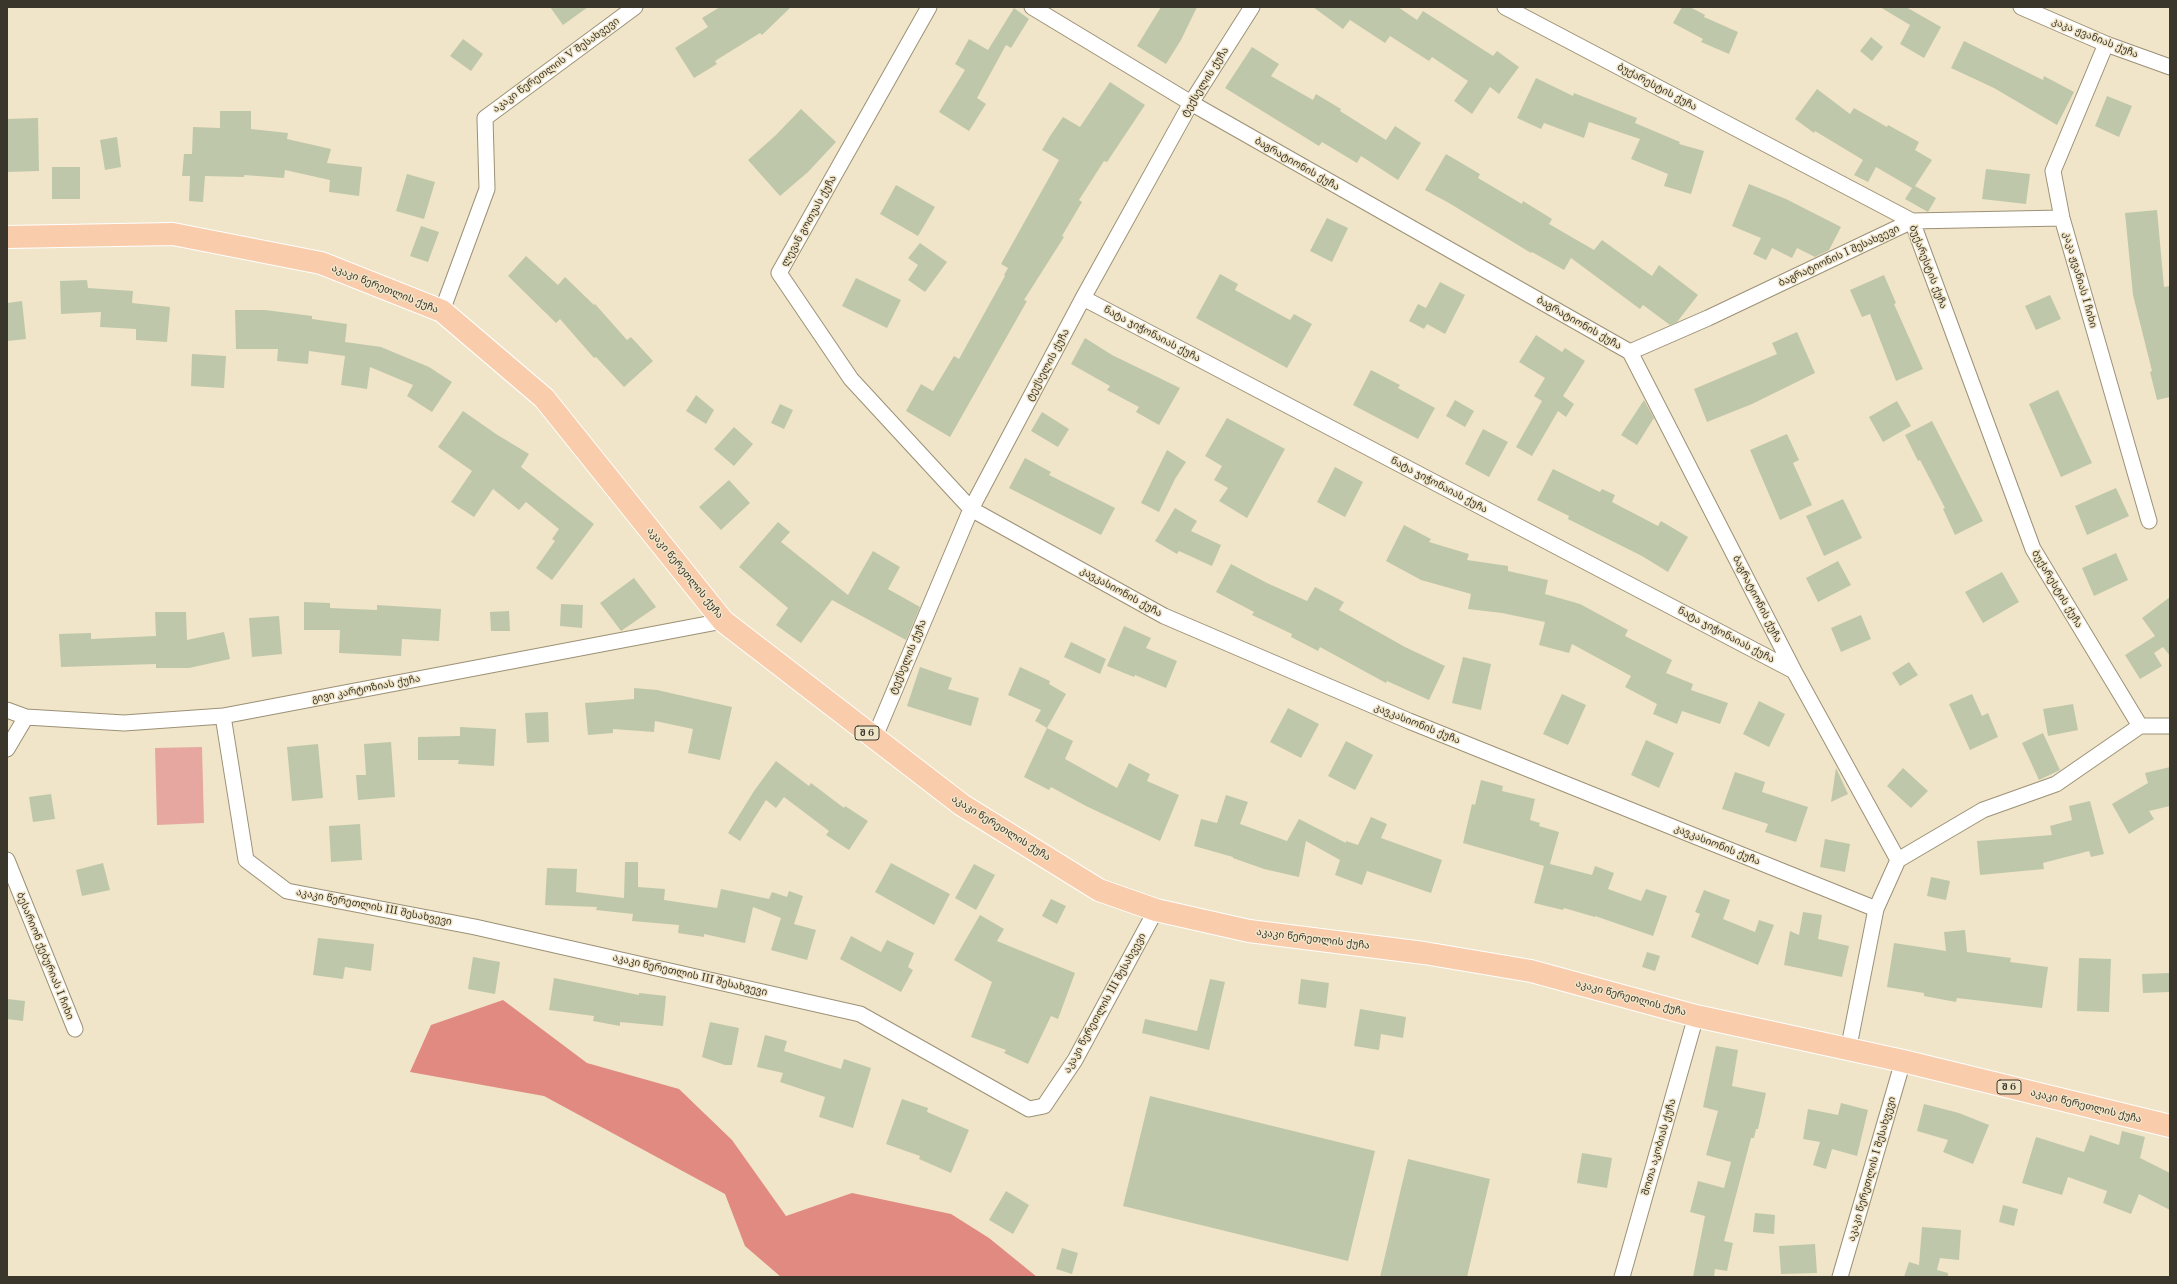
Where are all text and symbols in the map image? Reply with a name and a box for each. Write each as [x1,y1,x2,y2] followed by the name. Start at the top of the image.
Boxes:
[490,15,622,115] street label: აკაკი წერეთლის V შესახვევი
[2050,15,2140,61] street label: კაკა ჟვანიას ქუჩა
[1179,45,1231,119] street label: ტექსელის ქუჩა
[1615,61,1699,113] street label: ბუქარესტის ქუჩა
[1252,135,1342,193] street label: ბაგრატიონის ქუჩა
[779,173,839,269] street label: ლევან გოთუას ქუჩა
[1777,223,1901,289] street label: ბაგრატიონის I შესახვევი
[1906,223,1950,311] street label: ბუქარესტის ქუჩა
[2061,231,2099,329] street label: კაკა ჟვანიას I ჩიხი
[330,262,440,316] street label: აკაკი წერეთლის ქუჩა
[1534,294,1624,352] street label: ბაგრატიონის ქუჩა
[1102,303,1202,365] street label: ნატა ჯიჭონაიას ქუჩა
[1024,327,1072,403] street label: ტექსელის ქუჩა
[1389,454,1489,516] street label: ნატა ჯიჭონაიას ქუჩა
[644,525,726,621] street label: აკაკი წერეთლის ქუჩა
[2029,548,2085,630] street label: ბუქარესტის ქუჩა
[1730,553,1784,645] street label: ბაგრატიონის ქუჩა
[1078,564,1164,620] street label: კავკასიონის ქუჩა
[1676,604,1776,666] street label: ნატა ჯიჭონაიას ქუჩა
[887,618,929,696] street label: ტექსელის ქუჩა
[311,673,421,705] street label: გივი კარტოზიას ქუჩა
[1372,701,1462,747] street label: კავკასიონის ქუჩა
[855,726,879,740] road number: შ 6
[949,793,1053,863] street label: აკაკი წერეთლის ქუჩა
[1672,822,1762,868] street label: კავკასიონის ქუჩა
[295,886,453,928] street label: აკაკი წერეთლის III შესახვევი
[14,891,76,1021] street label: ბესარიონ ქებურიას I ჩიხი
[1256,926,1370,952] street label: აკაკი წერეთლის ქუჩა
[1061,931,1149,1075] street label: აკაკი წერეთლის III შესახვევი
[611,951,769,999] street label: აკაკი წერეთლის III შესახვევი
[1574,977,1688,1019] street label: აკაკი წერეთლის ქუჩა
[1997,1080,2021,1094] road number: შ 6
[2029,1086,2143,1126] street label: აკაკი წერეთლის ქუჩა
[1846,1095,1898,1243] street label: აკაკი წერეთლის I შესახვევი
[1639,1097,1679,1197] street label: შოთა აკობიას ქუჩა

